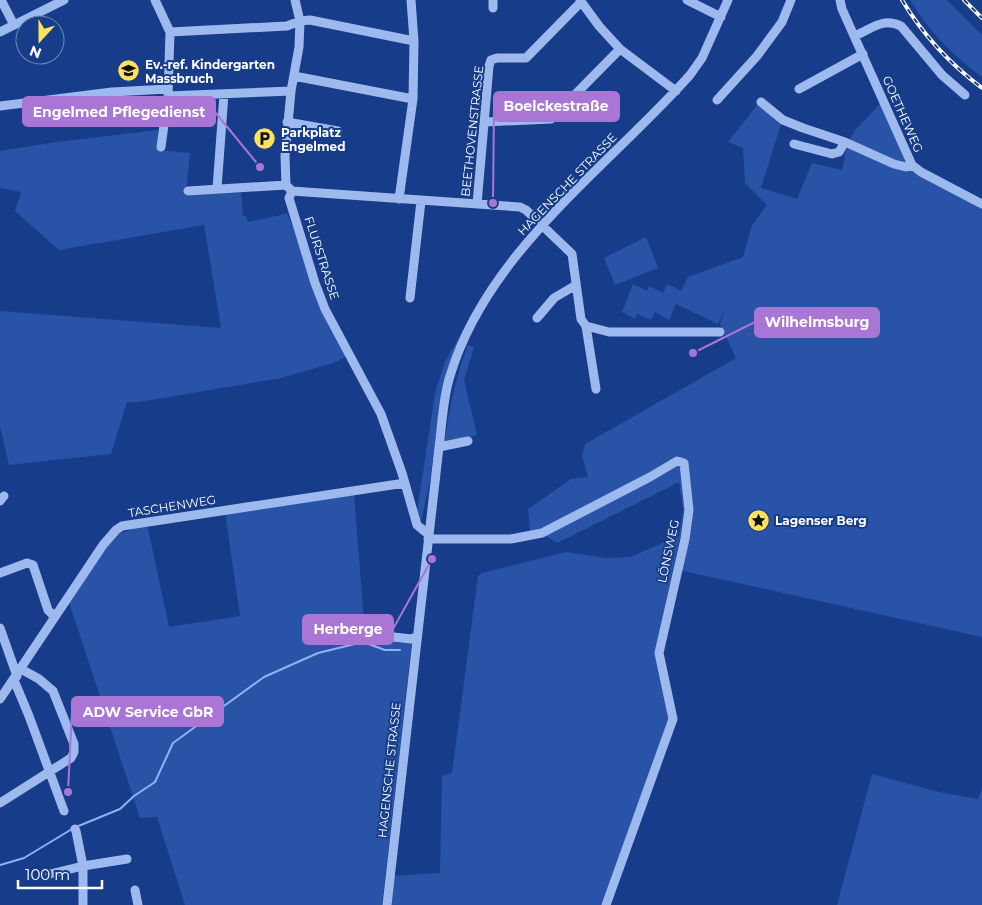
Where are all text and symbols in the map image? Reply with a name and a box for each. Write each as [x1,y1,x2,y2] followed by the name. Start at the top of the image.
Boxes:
[15,15,65,65] north arrow
[27,42,44,63] text: N
[145,57,275,86] place label: Ev.-ref. Kindergarten Massbruch
[117,59,141,83] school or university icon: Ev.-ref. Kindergarten Massbruch
[458,65,486,197] street label: BEETHOVENSTRASSE
[879,73,927,155] street label: GOETHEWEG
[494,92,619,121] callout: Boelckestraße
[23,97,215,126] callout: Engelmed Pflegedienst
[503,97,609,115] text: Boelckestraße
[33,103,205,121] text: Engelmed Pflegedienst
[281,125,346,154] place label: Parkplatz Engelmed
[253,127,277,151] parking icon: Parkplatz Engelmed
[514,130,620,238] street label: HAGENSCHE STRASSE
[301,214,343,302] street label: FLURSTRASSE
[755,308,879,337] callout: Wilhelmsburg
[765,313,869,331] text: Wilhelmsburg
[127,492,217,520] street label: TASCHENWEG
[747,508,771,532] place icon: Lagenser Berg
[775,513,867,528] place label: Lagenser Berg
[654,518,682,584] street label: LÖNSWEG
[303,615,393,644] callout: Herberge
[313,620,383,638] text: Herberge
[72,697,223,726] callout: ADW Service GbR
[374,701,404,839] street label: HAGENSCHE STRASSE
[82,703,213,721] text: ADW Service GbR
[18,858,101,890] scale bar
[25,865,70,884] text: 100 m

